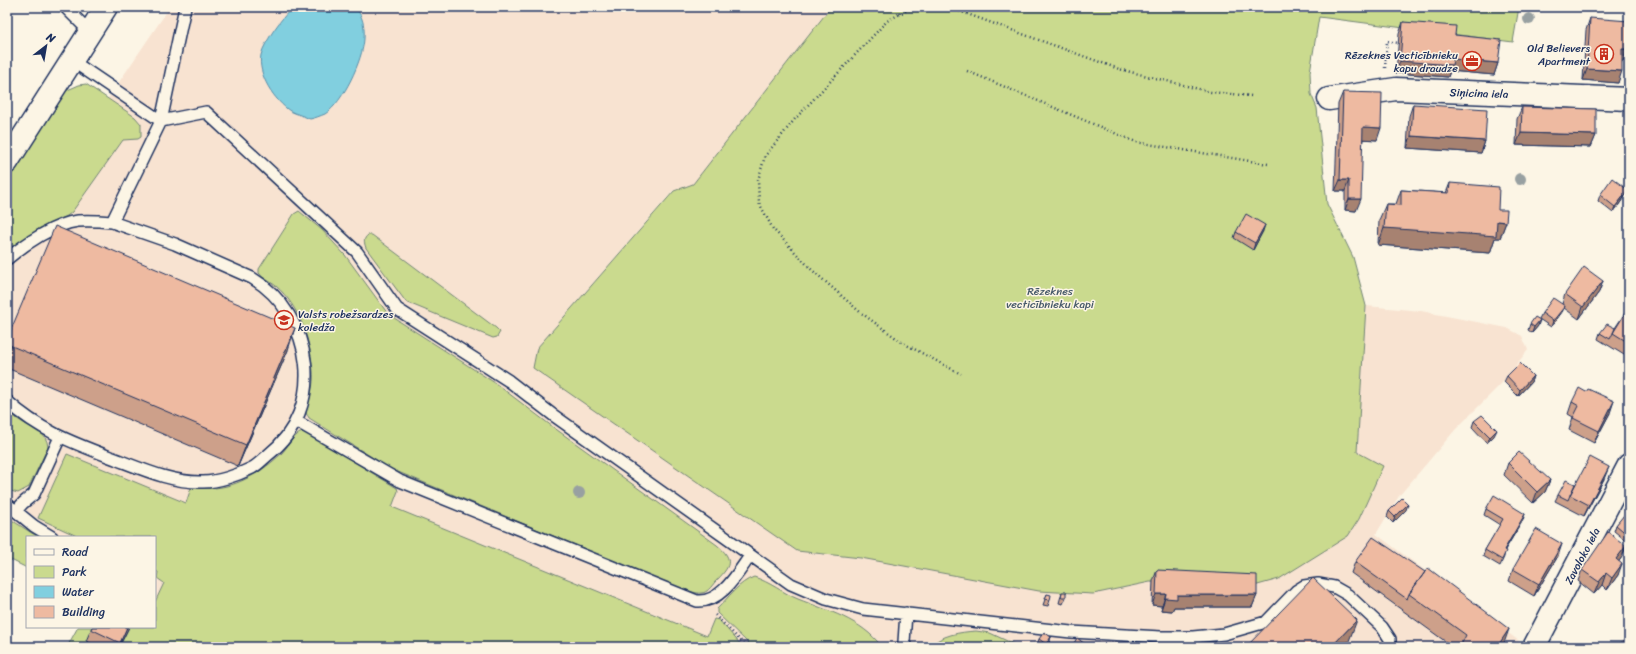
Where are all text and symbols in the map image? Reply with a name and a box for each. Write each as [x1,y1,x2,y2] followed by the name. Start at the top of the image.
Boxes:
[26,26,66,66] north arrow
[42,27,59,48] text: N
[1527,39,1591,71] place label: Old Believers Apartment
[1593,43,1615,65] building icon: Old Believers Apartment
[1345,46,1458,78] place label: Rēzeknes Vecticībnieku kapu draudze
[1461,50,1483,72] office icon: Rēzeknes Vecticībnieku kapu draudze
[1449,83,1509,104] street label: Siņicina iela
[1006,282,1095,314] park label: Rēzeknes vecticībnieku kapi
[298,305,394,337] place label: Valsts robežsardzes koledža
[273,309,295,331] school or university icon: Valsts robežsardzes koledža
[1559,524,1606,588] street label: Zavoloko iela
[26,536,156,628] legend
[62,541,89,563] text: Road
[62,561,87,583] text: Park
[62,581,95,603] text: Water
[62,601,105,623] text: Building

